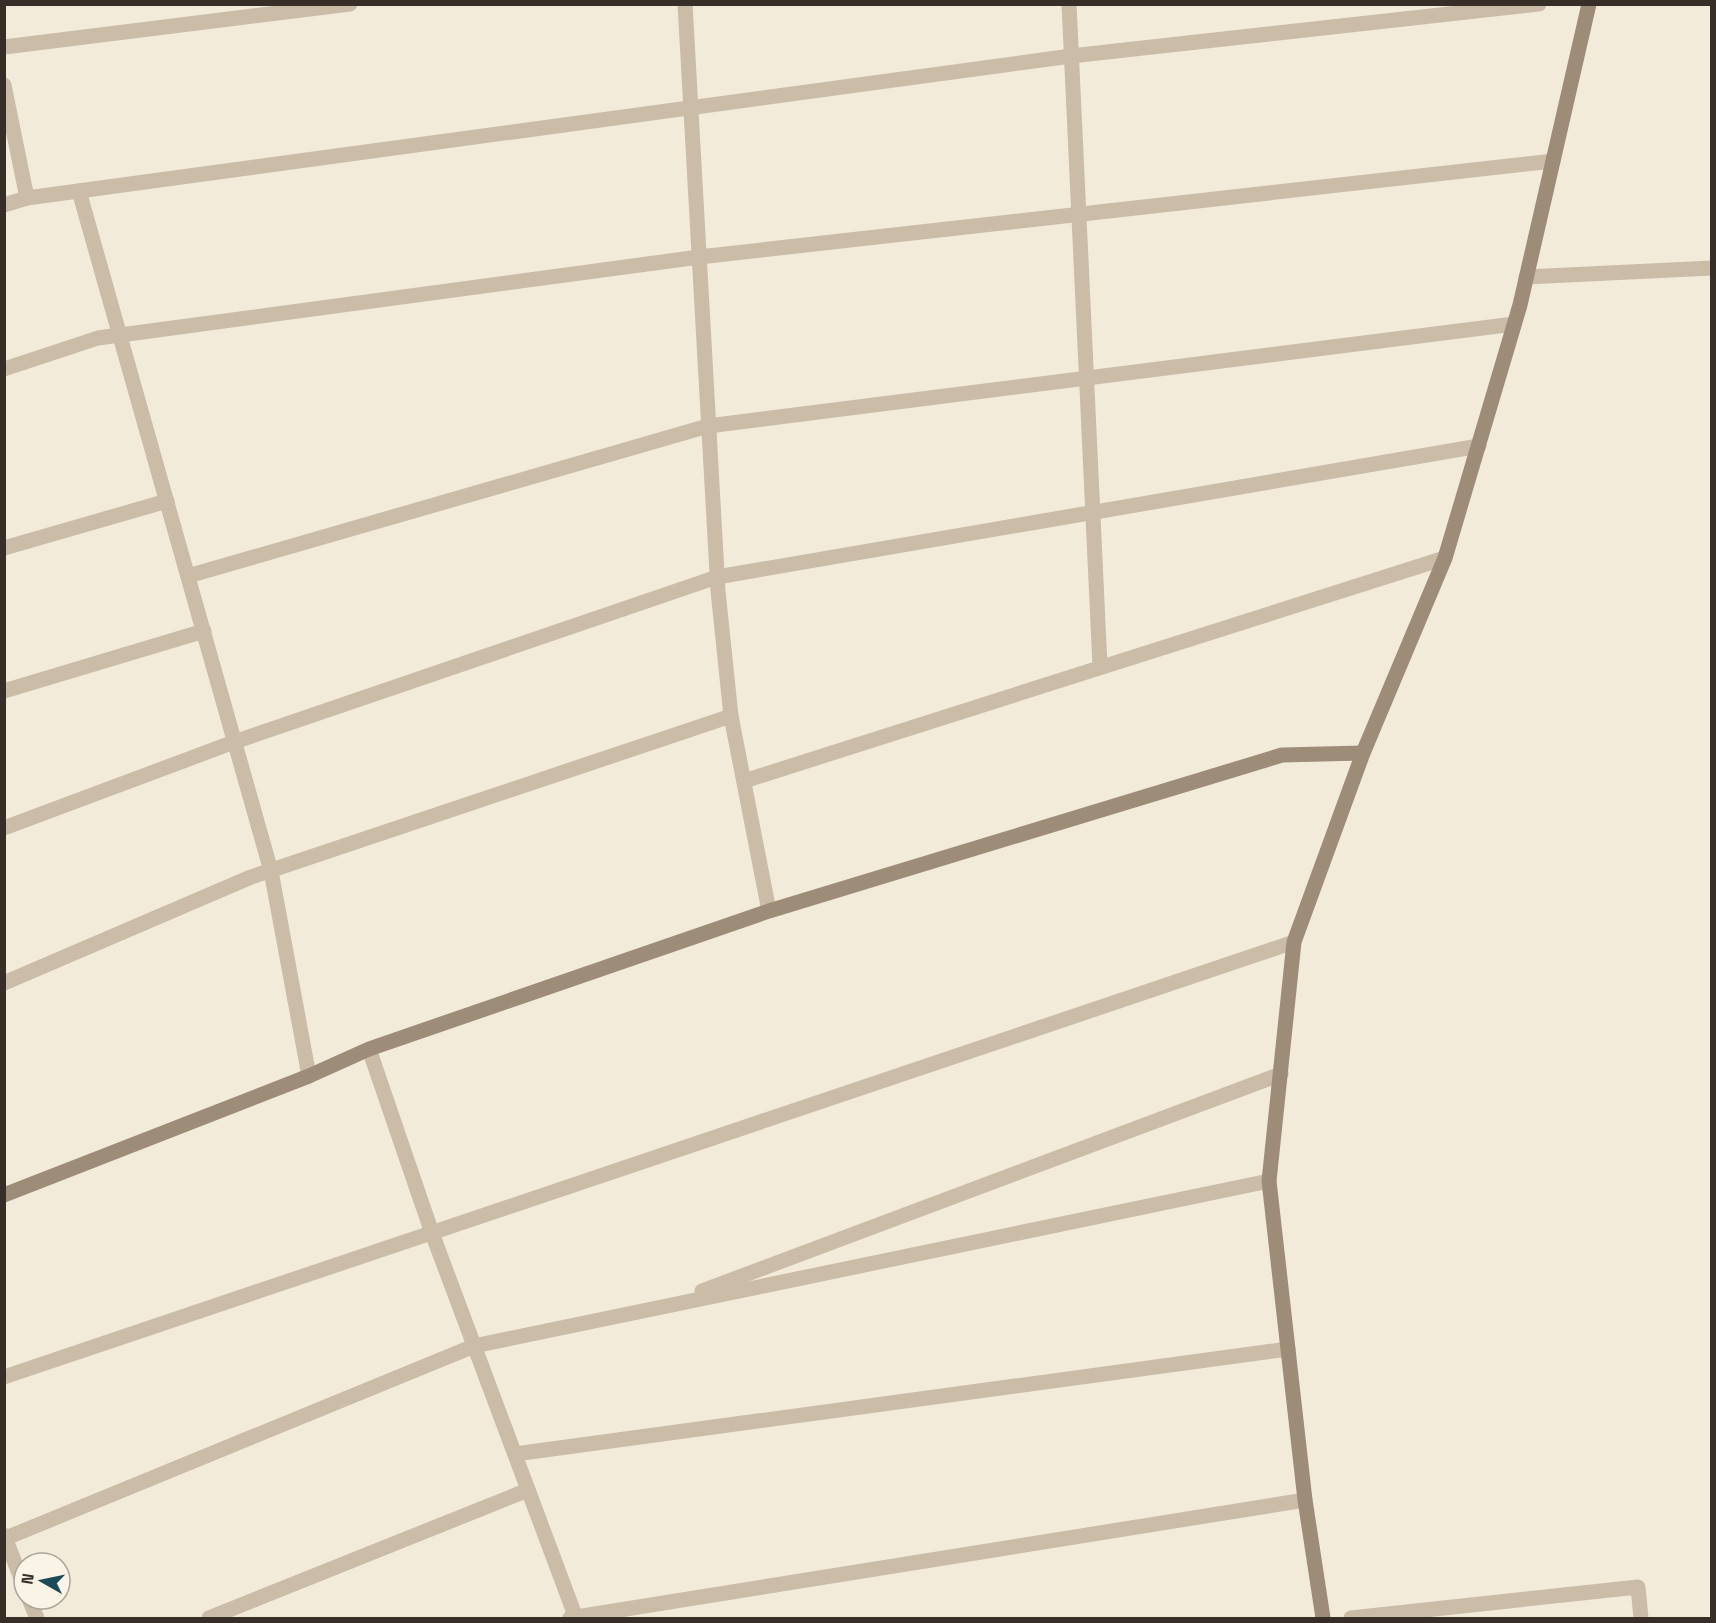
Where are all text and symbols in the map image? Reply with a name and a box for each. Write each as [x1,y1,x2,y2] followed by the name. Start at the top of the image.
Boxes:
[12,1551,72,1611] north arrow
[16,1572,39,1586] text: N

